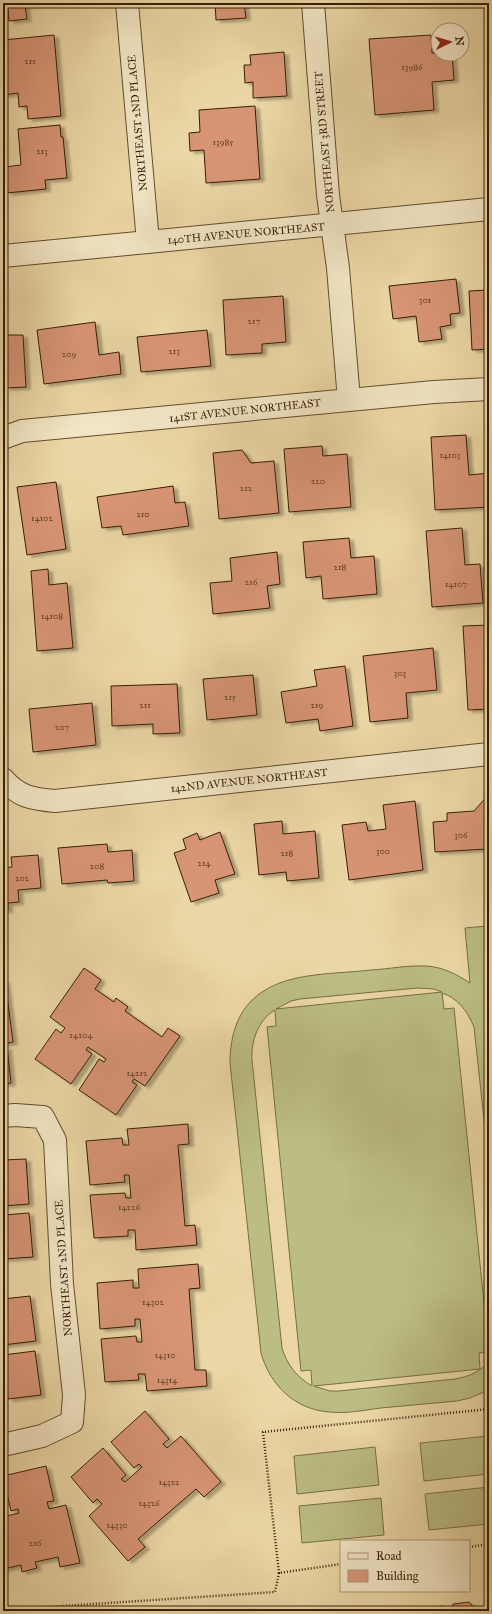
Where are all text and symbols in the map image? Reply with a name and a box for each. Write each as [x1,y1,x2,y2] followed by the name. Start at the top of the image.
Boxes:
[430,22,470,62] north arrow
[453,36,466,47] text: N
[125,54,150,192] street label: NORTHEAST 2ND PLACE
[24,55,36,66] house number: 211
[401,61,423,72] house number: 13986
[312,70,337,213] street label: NORTHEAST 3RD STREET
[213,136,234,147] house number: 13985
[36,145,48,156] house number: 213
[167,220,326,247] street label: 140TH AVENUE NORTHEAST
[419,294,432,305] house number: 301
[248,315,261,326] house number: 217
[168,345,180,356] house number: 213
[62,348,76,359] house number: 209
[168,396,322,425] street label: 141ST AVENUE NORTHEAST
[440,449,461,460] house number: 14103
[311,475,325,486] house number: 220
[240,482,253,493] house number: 212
[136,508,150,519] house number: 210
[31,512,53,523] house number: 14102
[334,561,347,572] house number: 218
[245,576,258,587] house number: 216
[445,578,467,589] house number: 14107
[41,610,63,621] house number: 14108
[394,667,407,678] house number: 303
[224,691,237,702] house number: 215
[139,699,151,710] house number: 211
[311,699,324,710] house number: 219
[55,721,69,732] house number: 207
[170,766,329,795] street label: 142ND AVENUE NORTHEAST
[454,829,468,840] house number: 306
[376,845,390,856] house number: 300
[281,847,294,858] house number: 218
[197,857,211,868] house number: 214
[90,860,104,871] house number: 208
[15,872,30,883] house number: 202
[69,1029,94,1040] house number: 14204
[126,1067,148,1078] house number: 14212
[52,1199,75,1337] street label: NORTHEAST 2ND PLACE
[118,1201,140,1212] house number: 14226
[142,1296,164,1307] house number: 14302
[155,1349,175,1360] house number: 14310
[157,1374,178,1385] house number: 14314
[158,1476,180,1487] house number: 14322
[138,1497,160,1508] house number: 14326
[106,1519,128,1530] house number: 14330
[29,1537,42,1548] house number: 216
[340,1540,470,1592] legend
[376,1549,402,1563] text: Road
[376,1569,419,1584] text: Building

